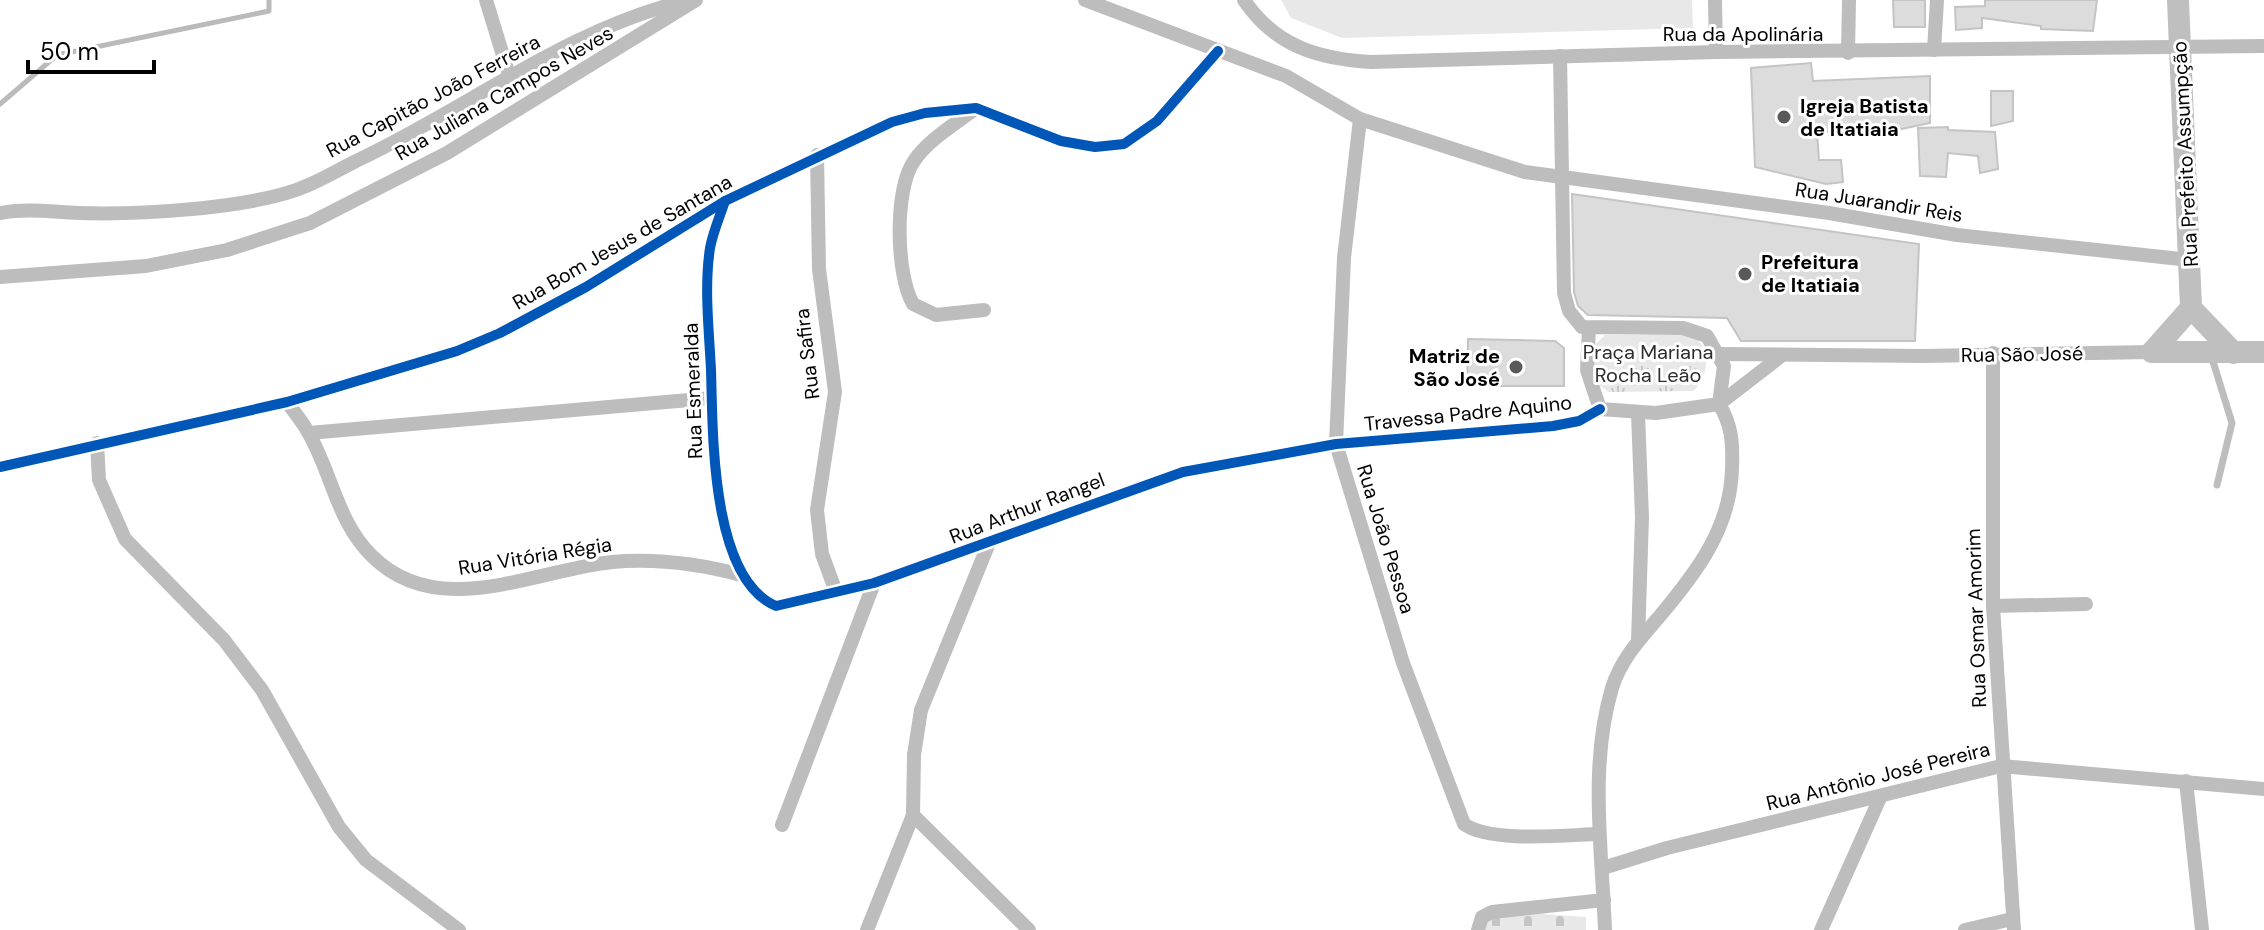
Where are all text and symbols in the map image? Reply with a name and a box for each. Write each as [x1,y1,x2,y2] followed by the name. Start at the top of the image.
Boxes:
[390,20,618,166] street label: Rua Juliana Campos Neves
[1663,21,1823,47] street label: Rua da Apolinária
[28,24,154,74] scale bar
[322,29,544,163] street label: Rua Capitão João Ferreira
[40,36,99,67] text: 50 m
[2166,40,2204,268] street label: Rua Prefeito Assumpção
[1800,93,1929,142] place label: Igreja Batista de Itatiaia
[1775,108,1793,126] marker: Igreja Batista de Itatiaia
[508,168,736,316] street label: Rua Bom Jesus de Santana
[1793,176,1965,228] street label: Rua Juarandir Reis
[1761,249,1860,298] place label: Prefeitura de Itatiaia
[1736,265,1754,283] marker: Prefeitura de Itatiaia
[789,307,825,401] street label: Rua Safira
[678,322,708,460] street label: Rua Esmeralda
[1583,339,1713,388] park label: Praça Mariana Rocha Leão
[1961,340,2083,368] street label: Rua São José
[1409,343,1500,392] place label: Matriz de São José
[1507,358,1525,376] marker: Matriz de São José
[1363,389,1573,437] street label: Travessa Padre Aquino
[1351,461,1421,617] street label: Rua João Pessoa
[946,466,1108,550] street label: Rua Arthur Rangel
[1960,528,1992,708] street label: Rua Osmar Amorim
[456,531,614,581] street label: Rua Vitória Régia
[1763,736,1993,816] street label: Rua Antônio José Pereira

